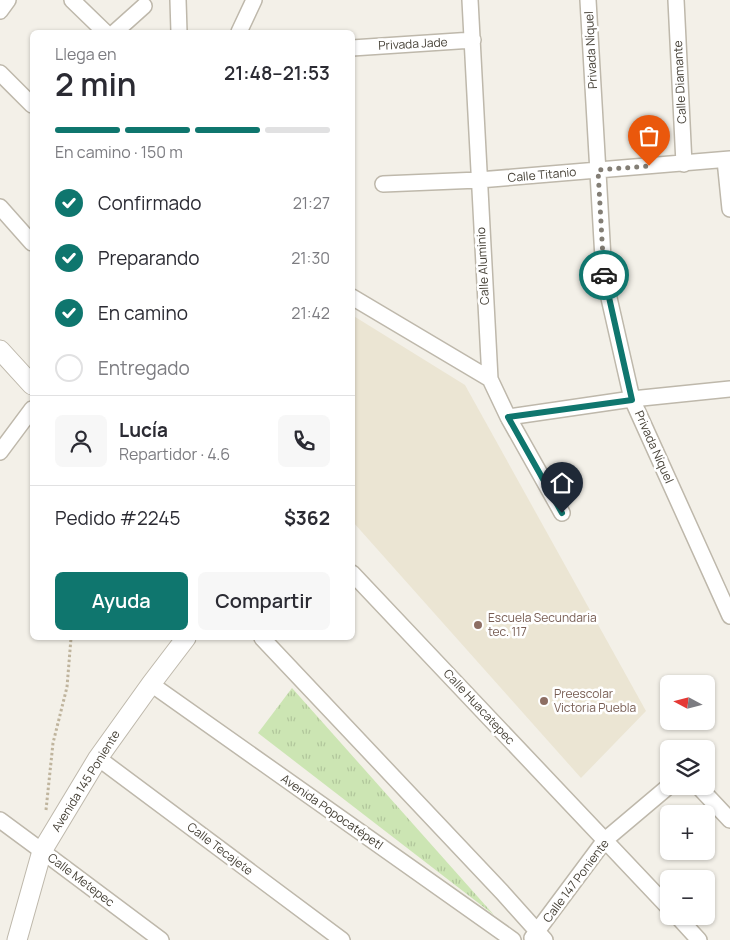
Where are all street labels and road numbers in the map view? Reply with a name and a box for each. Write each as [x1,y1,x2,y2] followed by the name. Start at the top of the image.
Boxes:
[580,11,601,89] street label: Privada Níquel
[378,33,448,54] street label: Privada Jade
[669,40,690,124] street label: Calle Diamante
[507,163,577,186] street label: Calle Titanio
[472,227,493,305] street label: Calle Aluminio
[631,408,678,486] street label: Privada Níquel
[440,665,519,748] street label: Calle Huacatepec
[47,727,124,835] street label: Avenida 145 Poniente
[278,770,387,853] street label: Avenida Popocatépetl
[184,818,257,879] street label: Calle Tecajete
[539,836,613,926] street label: Calle 147 Poniente
[44,849,118,911] street label: Calle Metepec

